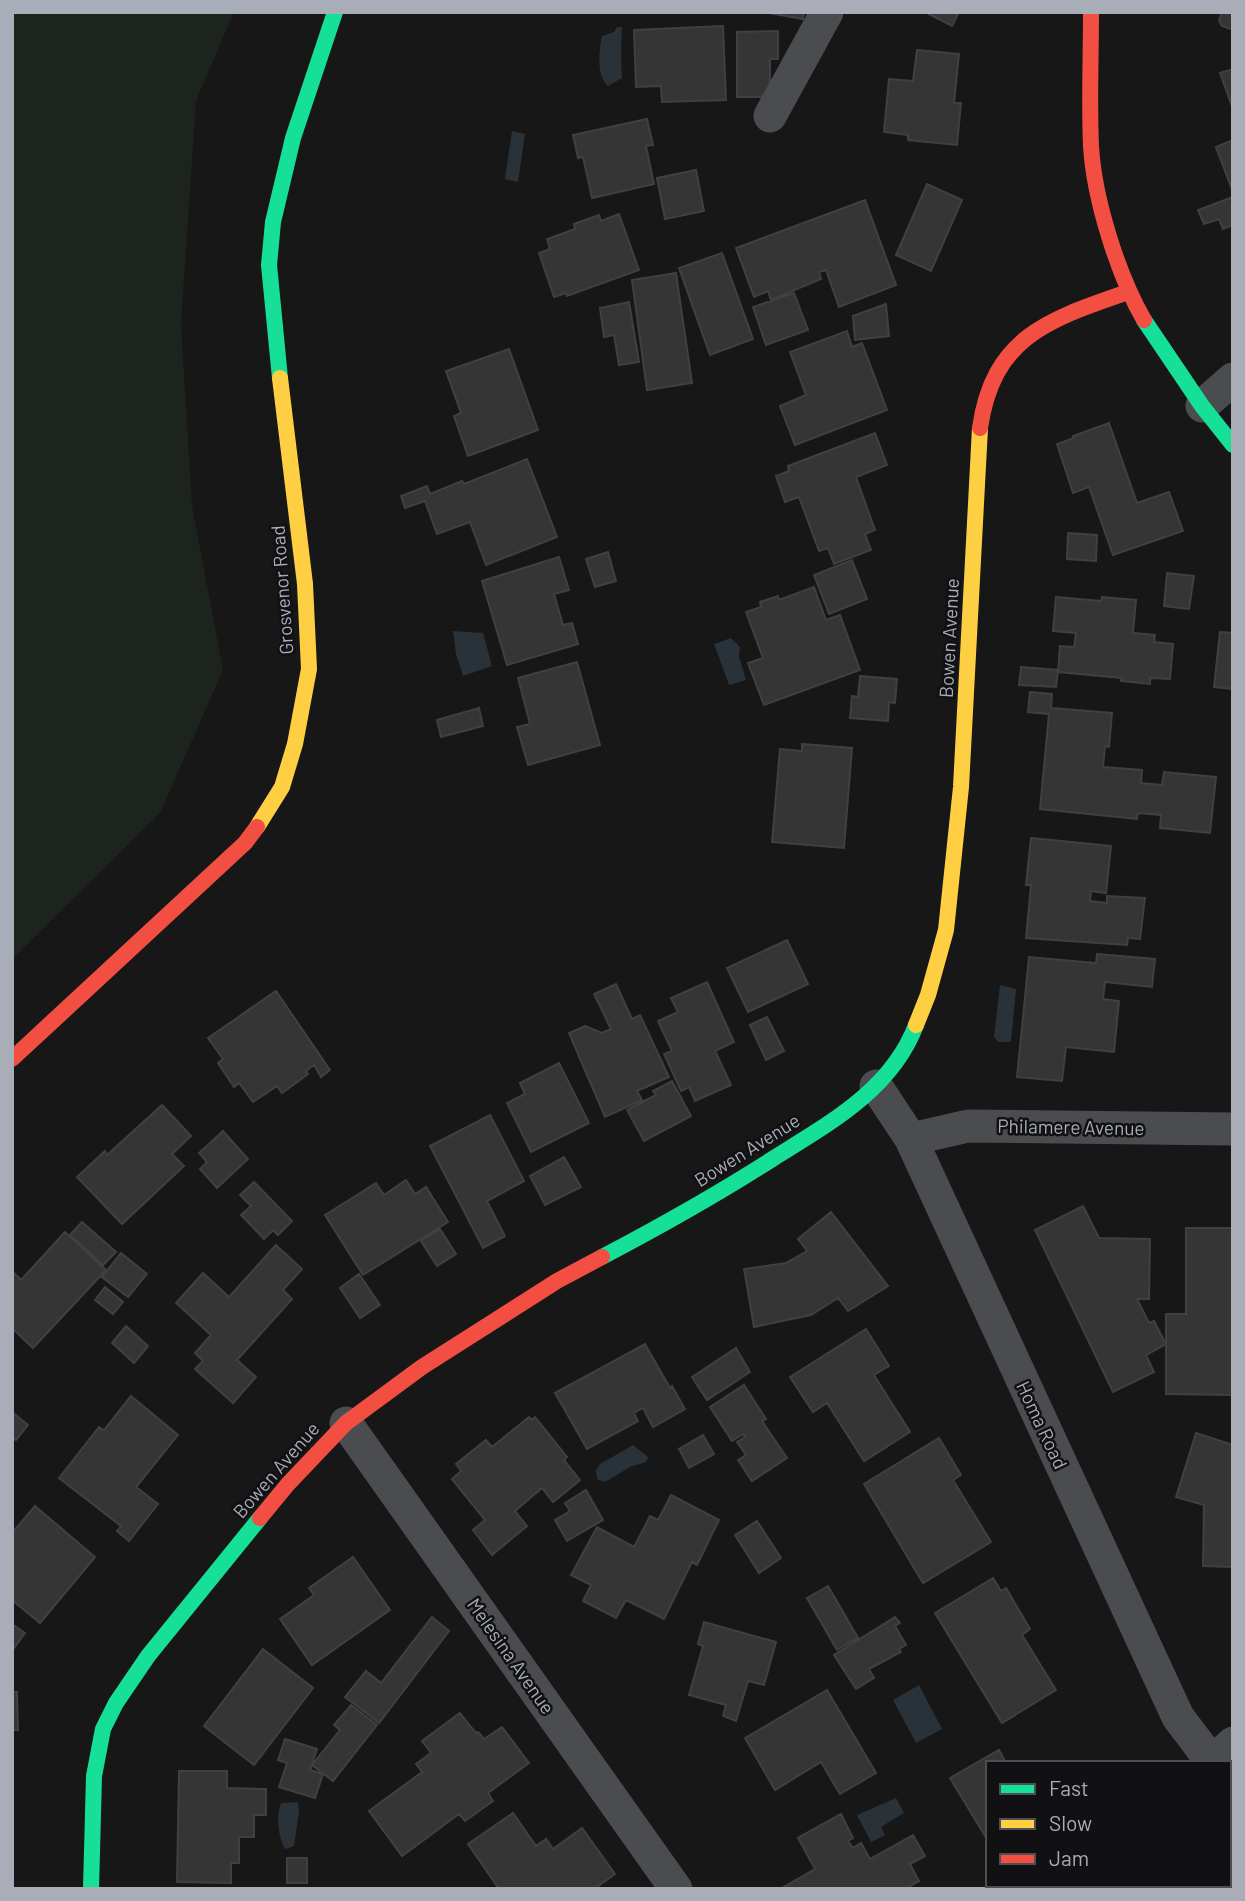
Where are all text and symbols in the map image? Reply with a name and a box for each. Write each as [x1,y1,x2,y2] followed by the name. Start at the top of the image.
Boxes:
[266,525,297,655] street label: Grosvenor Road
[934,578,963,698] street label: Bowen Avenue
[690,1108,804,1191] street label: Bowen Avenue
[997,1114,1145,1139] street label: Philamere Avenue
[1012,1377,1073,1472] street label: Homa Road
[228,1417,324,1522] street label: Bowen Avenue
[463,1593,560,1718] street label: Melesina Avenue
[986,1761,1231,1887] legend
[1049,1775,1089,1800] text: Fast
[1049,1810,1092,1835] text: Slow
[1049,1845,1089,1870] text: Jam

